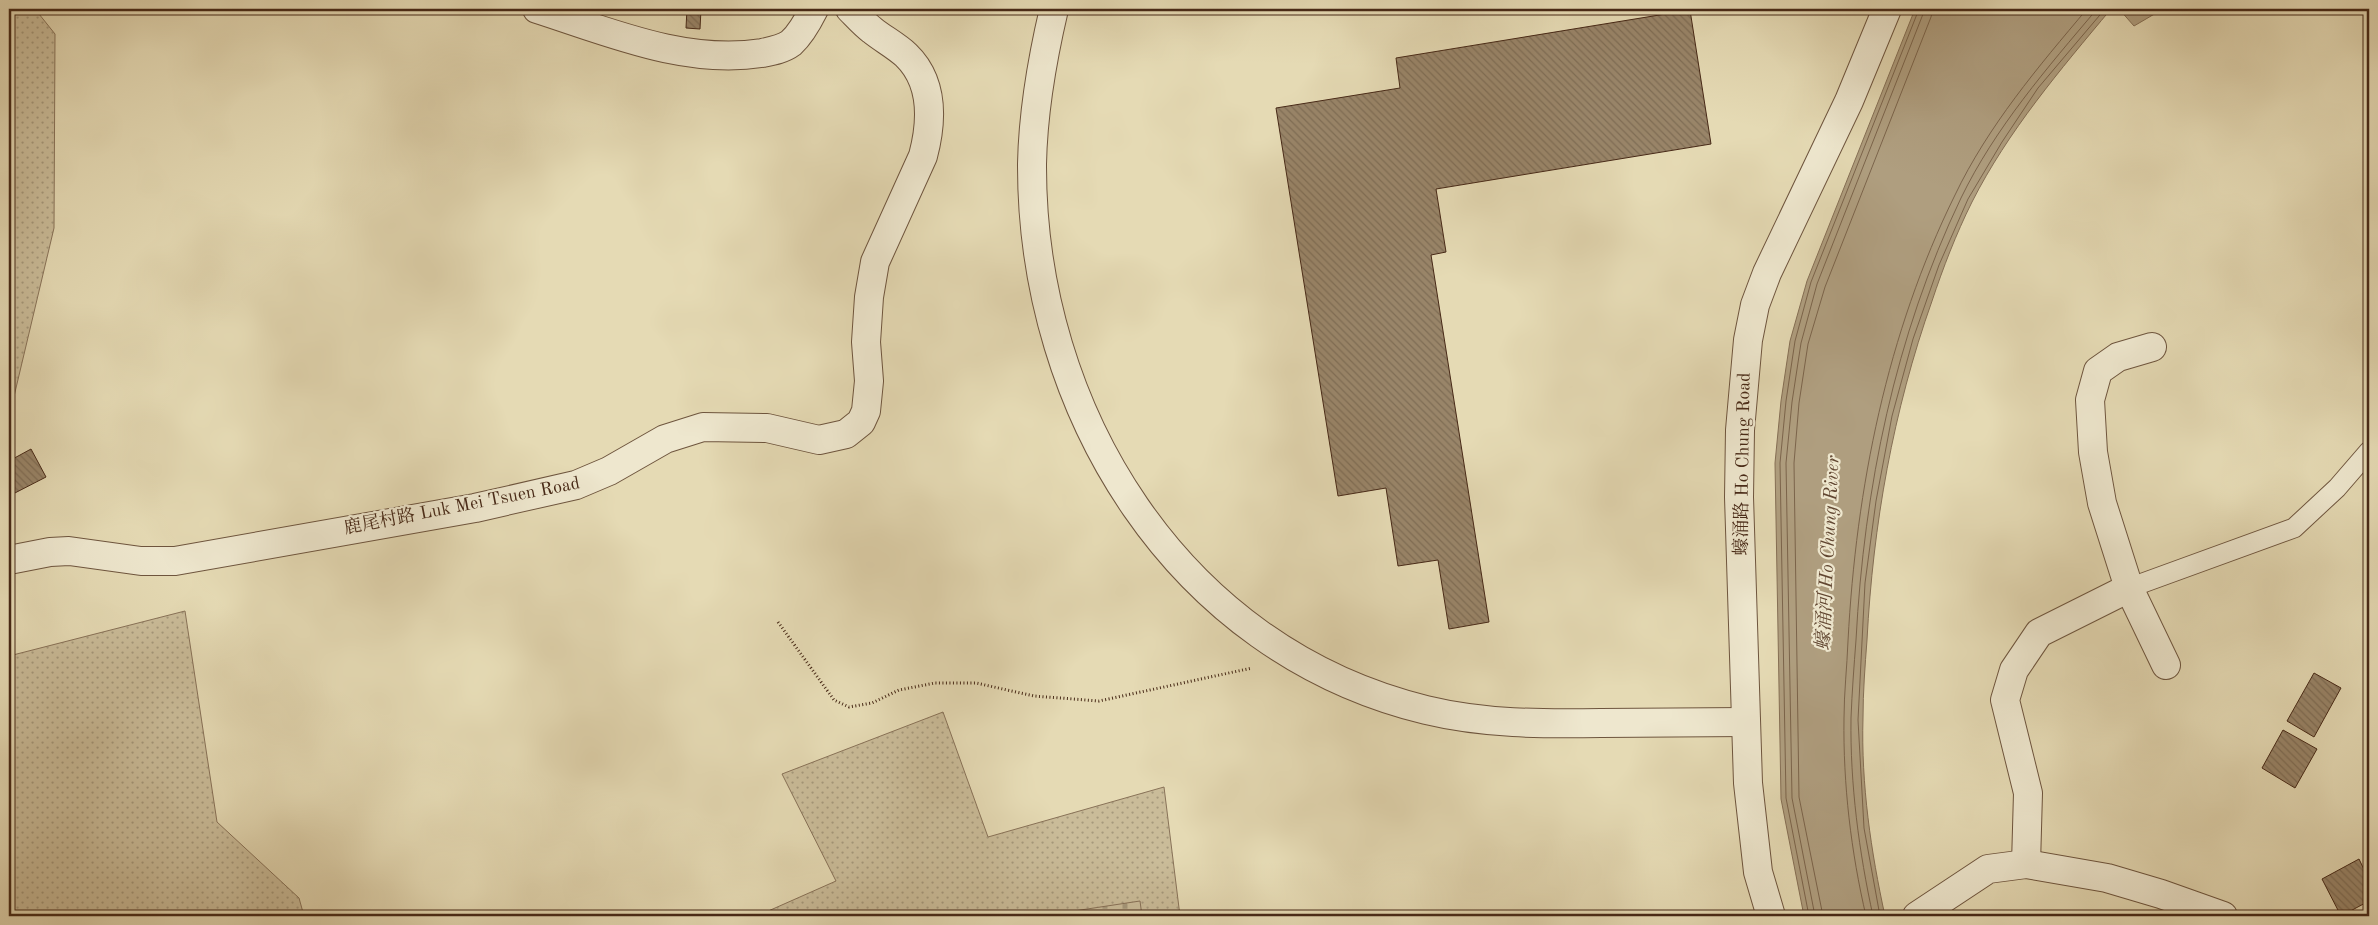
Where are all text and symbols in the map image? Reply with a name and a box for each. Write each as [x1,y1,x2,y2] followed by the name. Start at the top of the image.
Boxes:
[1730,372,1754,556] street label: 蠔涌路 Ho Chung Road
[1811,454,1844,651] water label: 蠔涌河 Ho Chung River
[342,472,581,538] street label: 鹿尾村路 Luk Mei Tsuen Road

